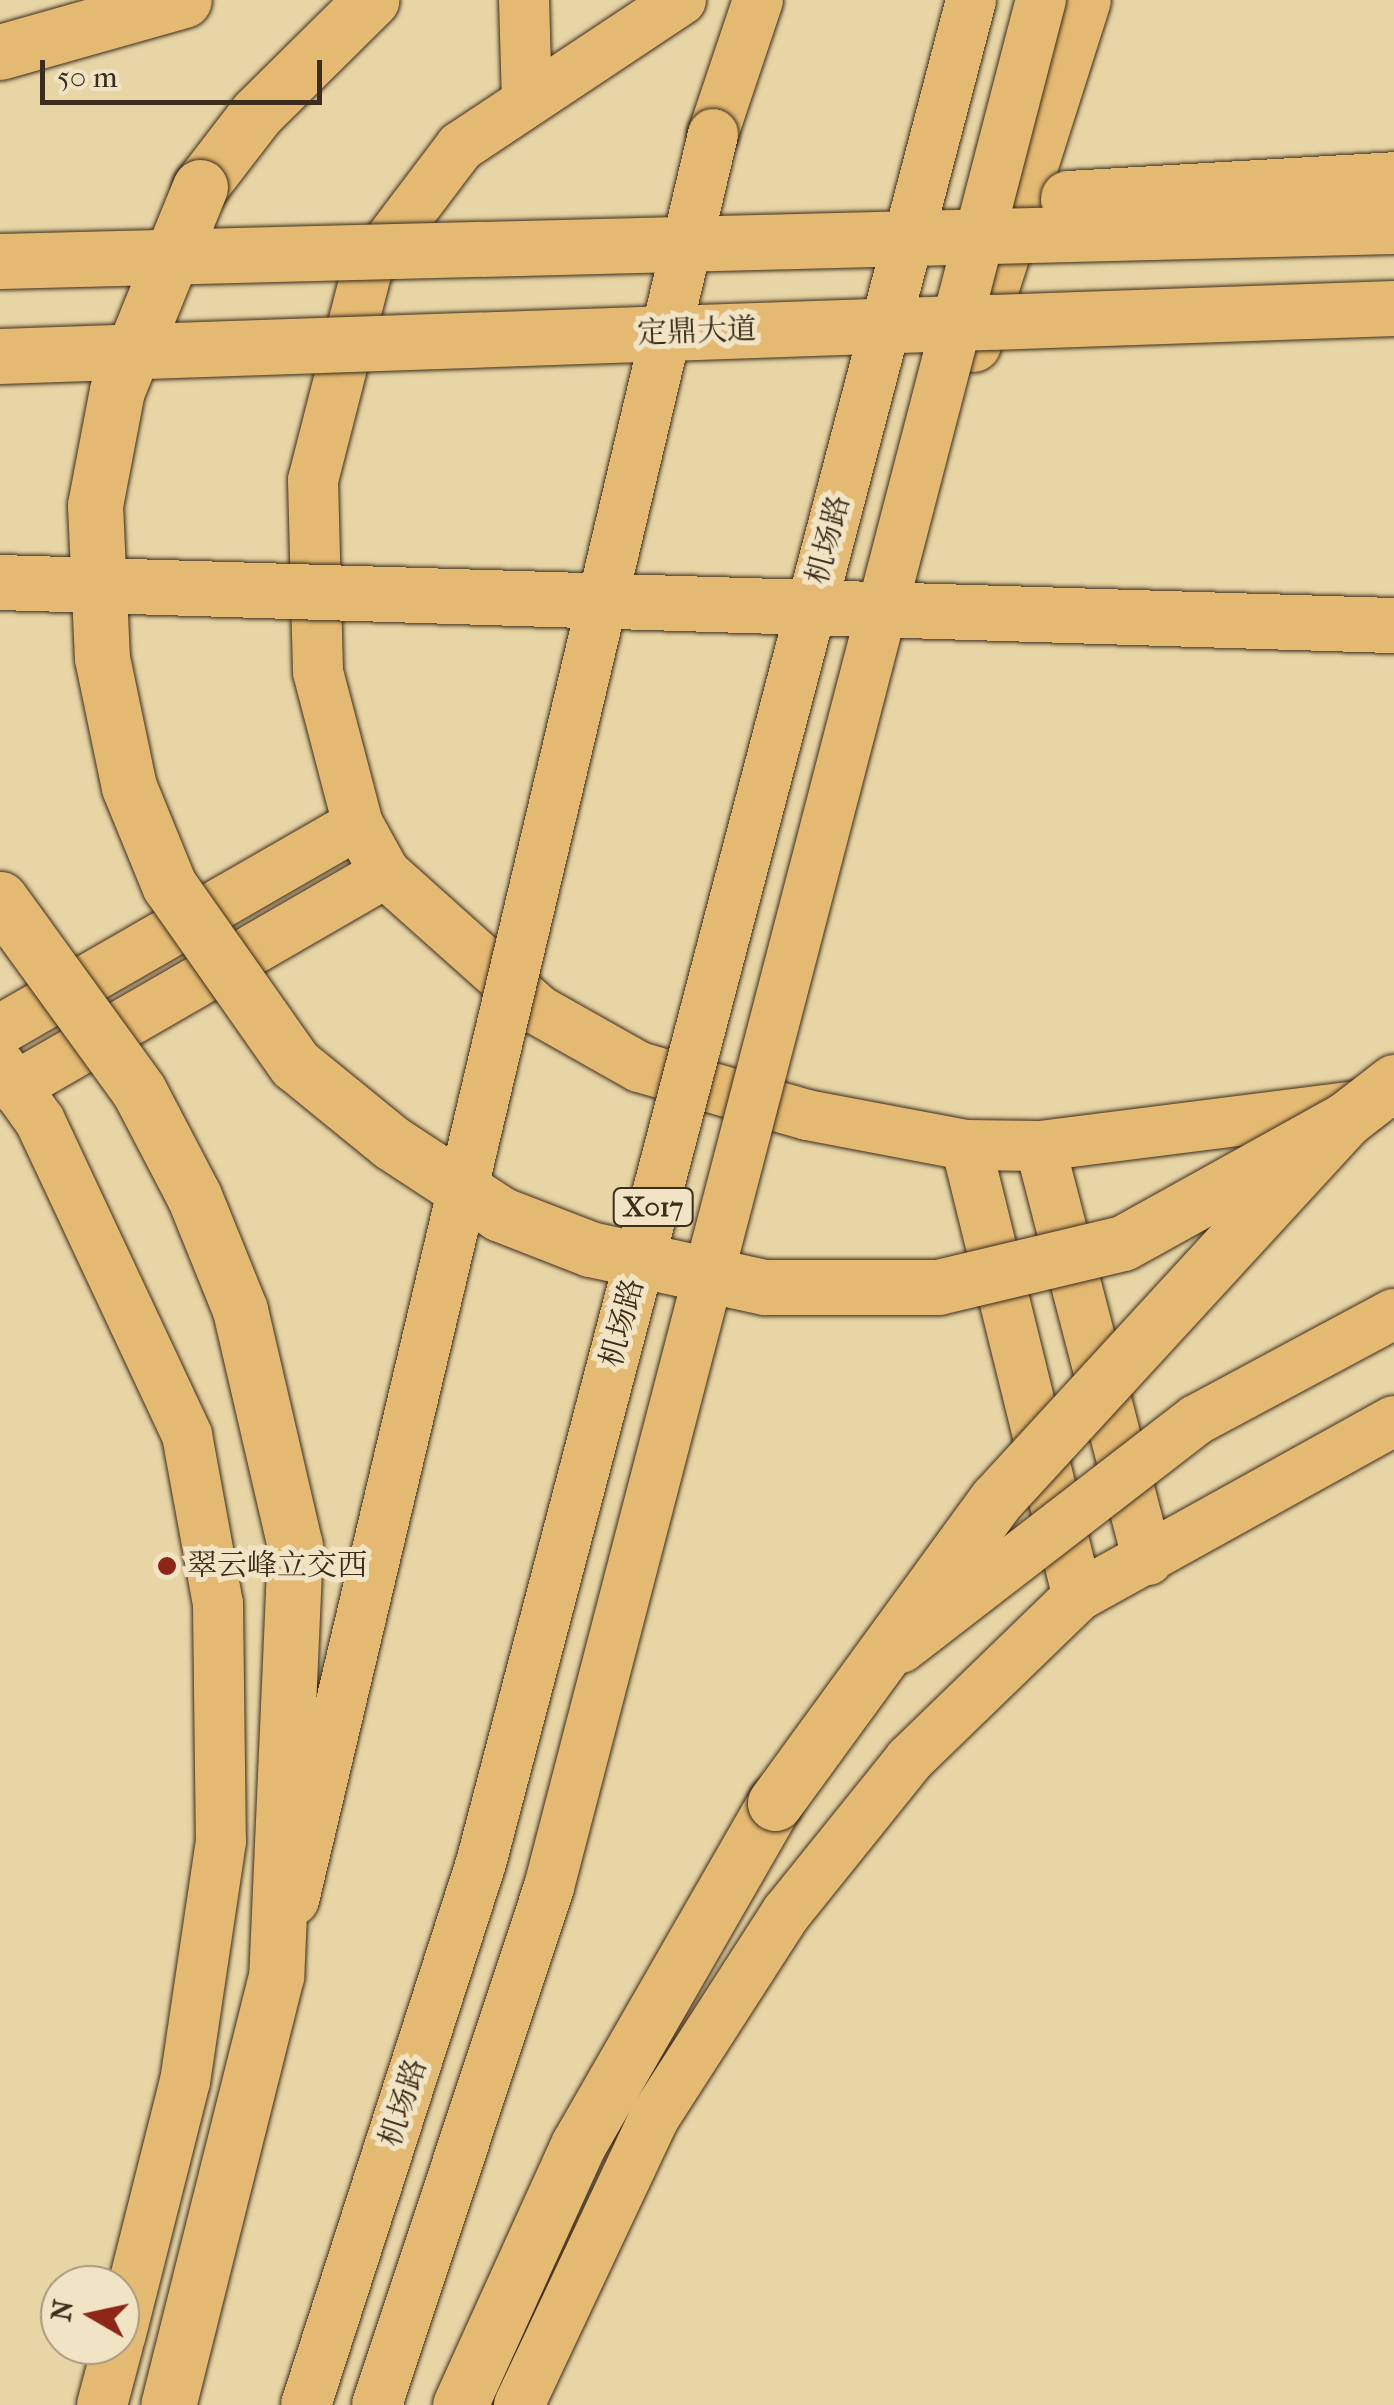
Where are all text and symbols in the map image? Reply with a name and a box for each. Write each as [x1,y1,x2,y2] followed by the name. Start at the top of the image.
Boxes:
[45,40,328,102] scale bar
[57,60,118,95] text: 50 m
[636,312,758,352] street label: 定鼎大道
[800,492,858,588] street label: 机场路
[610,1184,696,1230] road number: X017
[594,1275,652,1371] street label: 机场路
[187,1548,367,1584] place label: 翠云峰立交西
[156,1555,178,1577] marker: 翠云峰立交西
[373,2055,435,2151] street label: 机场路
[40,2265,140,2365] north arrow
[44,2297,80,2324] text: N

